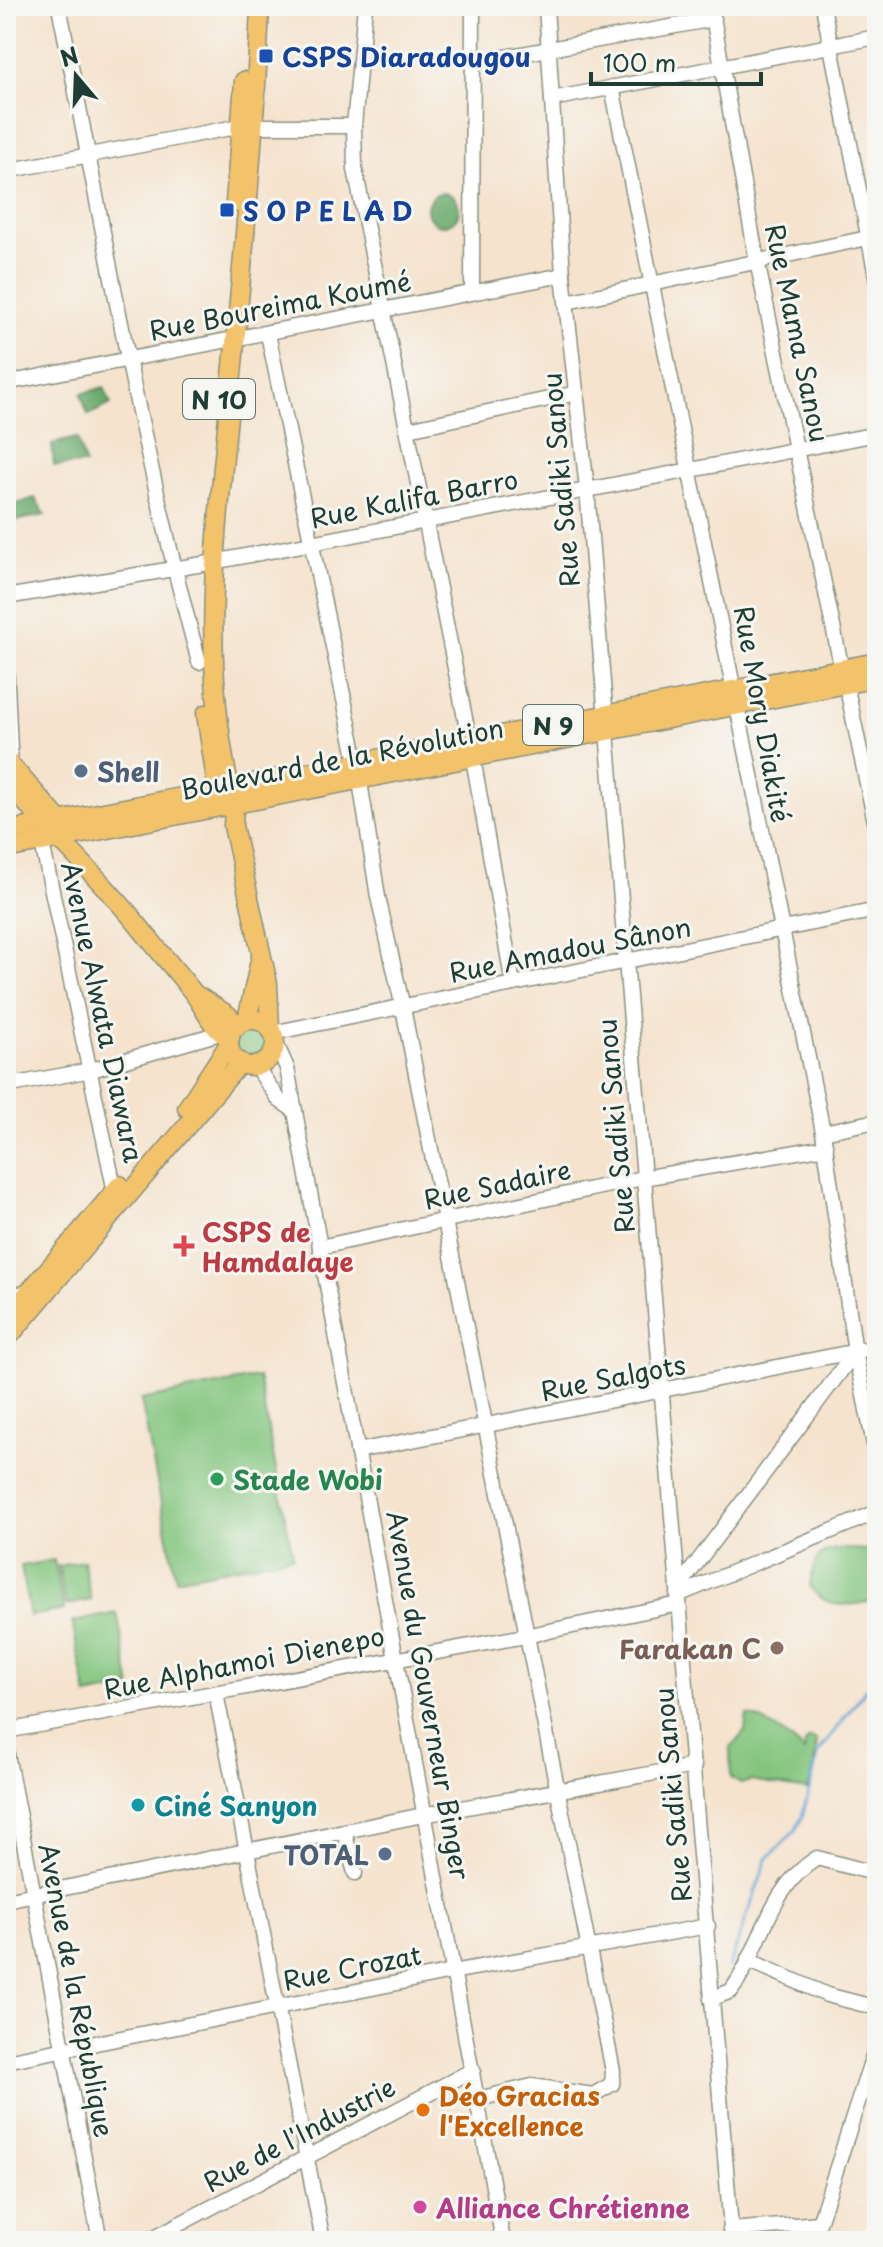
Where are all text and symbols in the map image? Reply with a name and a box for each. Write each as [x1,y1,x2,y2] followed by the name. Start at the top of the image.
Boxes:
[36,36,116,116] north arrow
[591,36,761,86] scale bar
[55,37,83,74] text: N
[282,37,531,76] place label: CSPS Diaradougou
[603,44,676,80] text: 100 m
[257,47,275,65] marker: CSPS Diaradougou
[243,191,413,230] place label: S O P E L A D
[218,201,236,219] marker: S O P E L A D
[756,220,840,446] street label: Rue Mama Sanou
[146,260,414,350] street label: Rue Boureima Koumé
[531,371,589,589] street label: Rue Sadiki Sanou
[183,379,255,419] road number: N 10
[307,459,521,537] street label: Rue Kalifa Barro
[725,603,801,825] street label: Rue Mory Diakité
[523,705,583,745] road number: N 9
[177,708,507,808] street label: Boulevard de la Révolution
[97,752,160,791] place label: Shell
[72,762,90,780] marker: Shell
[52,858,154,1167] street label: Avenue Alwata Diawara
[446,906,694,992] street label: Rue Amadou Sânon
[586,1017,644,1235] street label: Rue Sadiki Sanou
[420,1149,574,1219] street label: Rue Sadaire
[202,1212,354,1281] place label: CSPS de Hamdalaye
[173,1235,195,1257] marker: CSPS de Hamdalaye
[537,1344,689,1410] street label: Rue Salgots
[233,1460,383,1499] place label: Stade Wobi
[208,1470,226,1488] marker: Stade Wobi
[377,1508,481,1883] street label: Avenue du Gouverneur Binger
[100,1616,388,1708] street label: Rue Alphamoi Dienepo
[619,1629,761,1668] place label: Farakan C
[768,1639,786,1657] marker: Farakan C
[643,1686,701,1904] street label: Rue Sadiki Sanou
[154,1786,318,1825] place label: Ciné Sanyon
[129,1796,147,1814] marker: Ciné Sanyon
[283,1835,369,1874] place label: TOTAL
[29,1840,125,2140] street label: Avenue de la République
[376,1845,394,1863] marker: TOTAL
[280,1935,424,1999] street label: Rue Crozat
[196,2067,402,2201] street label: Rue de l'Industrie
[439,2076,600,2145] place label: Déo Gracias l'Excellence
[414,2101,432,2119] marker: Déo Gracias l'Excellence
[435,2188,690,2227] place label: Alliance Chrétienne
[411,2198,429,2216] marker: Alliance Chrétienne

